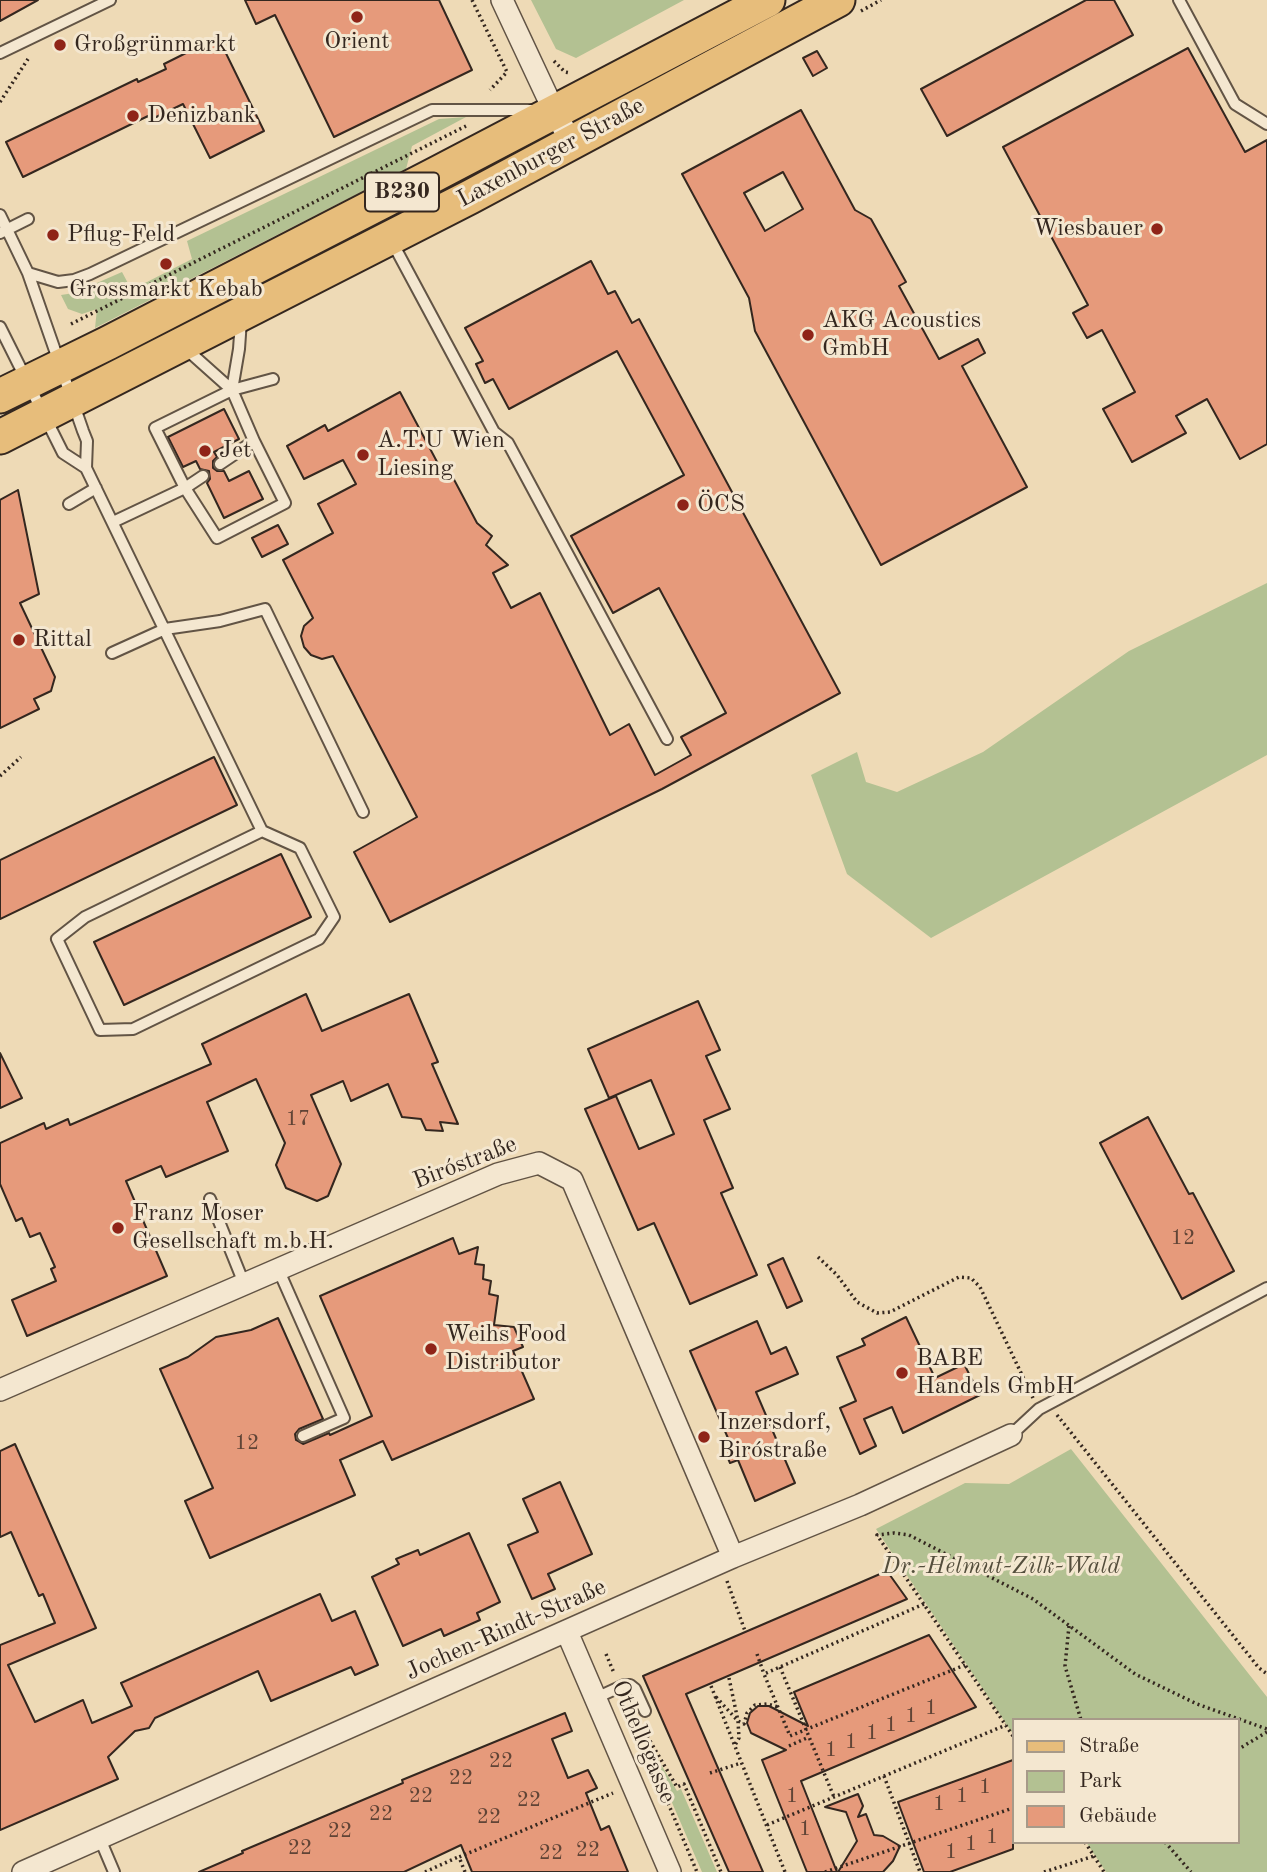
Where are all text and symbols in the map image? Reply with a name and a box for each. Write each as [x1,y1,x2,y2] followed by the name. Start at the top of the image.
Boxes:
[349,9,365,25] marker: Orient
[324,28,390,56] place label: Orient
[74,31,236,59] place label: Großgrünmarkt
[52,37,68,53] marker: Großgrünmarkt
[452,91,650,215] street label: Laxenburger Straße
[147,102,256,130] place label: Denizbank
[125,108,141,124] marker: Denizbank
[365,172,439,211] road number: B230
[1033,215,1143,243] place label: Wiesbauer
[67,221,175,249] place label: Pflug-Feld
[1149,221,1165,237] marker: Wiesbauer
[45,227,61,243] marker: Pflug-Feld
[158,256,174,272] marker: Grossmarkt Kebab
[69,276,263,304] place label: Grossmarkt Kebab
[822,307,981,363] place label: AKG Acoustics GmbH
[800,327,816,343] marker: AKG Acoustics GmbH
[377,427,505,483] place label: A.T.U Wien Liesing
[219,437,251,465] place label: Jet
[197,443,213,459] marker: Jet
[355,447,371,463] marker: A.T.U Wien Liesing
[697,491,745,519] place label: ÖCS
[675,497,691,513] marker: ÖCS
[33,626,92,654] place label: Rittal
[11,632,27,648] marker: Rittal
[286,1106,310,1132] house number: 17
[409,1130,521,1196] street label: Biróstraße
[132,1200,334,1256] place label: Franz Moser Gesellschaft m.b.H.
[110,1220,126,1236] marker: Franz Moser Gesellschaft m.b.H.
[1171,1225,1195,1251] house number: 12
[445,1321,567,1377] place label: Weihs Food Distributor
[423,1341,439,1357] marker: Weihs Food Distributor
[916,1345,1074,1401] place label: BABE Handels GmbH
[894,1365,910,1381] marker: BABE Handels GmbH
[718,1409,831,1465] place label: Inzersdorf, Biróstraße
[696,1429,712,1445] marker: Inzersdorf, Biróstraße
[235,1430,259,1456] house number: 12
[882,1553,1120,1581] park label: Dr.-Helmut-Zilk-Wald
[401,1573,611,1687] street label: Jochen-Rindt-Straße
[604,1676,682,1808] street label: Othellogasse
[925,1695,937,1721] house number: 1
[905,1703,917,1729] house number: 1
[885,1712,897,1738] house number: 1
[1012,1718,1239,1844] legend
[866,1720,878,1746] house number: 1
[845,1729,857,1755] house number: 1
[1079,1736,1139,1757] text: Straße
[825,1737,837,1763] house number: 1
[489,1748,513,1774] house number: 22
[449,1765,473,1791] house number: 22
[1079,1771,1122,1792] text: Park
[979,1774,991,1800] house number: 1
[409,1783,433,1809] house number: 22
[786,1783,798,1809] house number: 1
[956,1783,968,1809] house number: 1
[517,1787,541,1813] house number: 22
[933,1791,945,1817] house number: 1
[369,1801,393,1827] house number: 22
[477,1804,501,1830] house number: 22
[1079,1806,1157,1827] text: Gebäude
[799,1816,811,1842] house number: 1
[328,1818,352,1844] house number: 22
[986,1824,998,1850] house number: 1
[965,1831,977,1857] house number: 1
[288,1835,312,1861] house number: 22
[576,1837,600,1863] house number: 22
[945,1839,957,1865] house number: 1
[539,1840,563,1866] house number: 22

